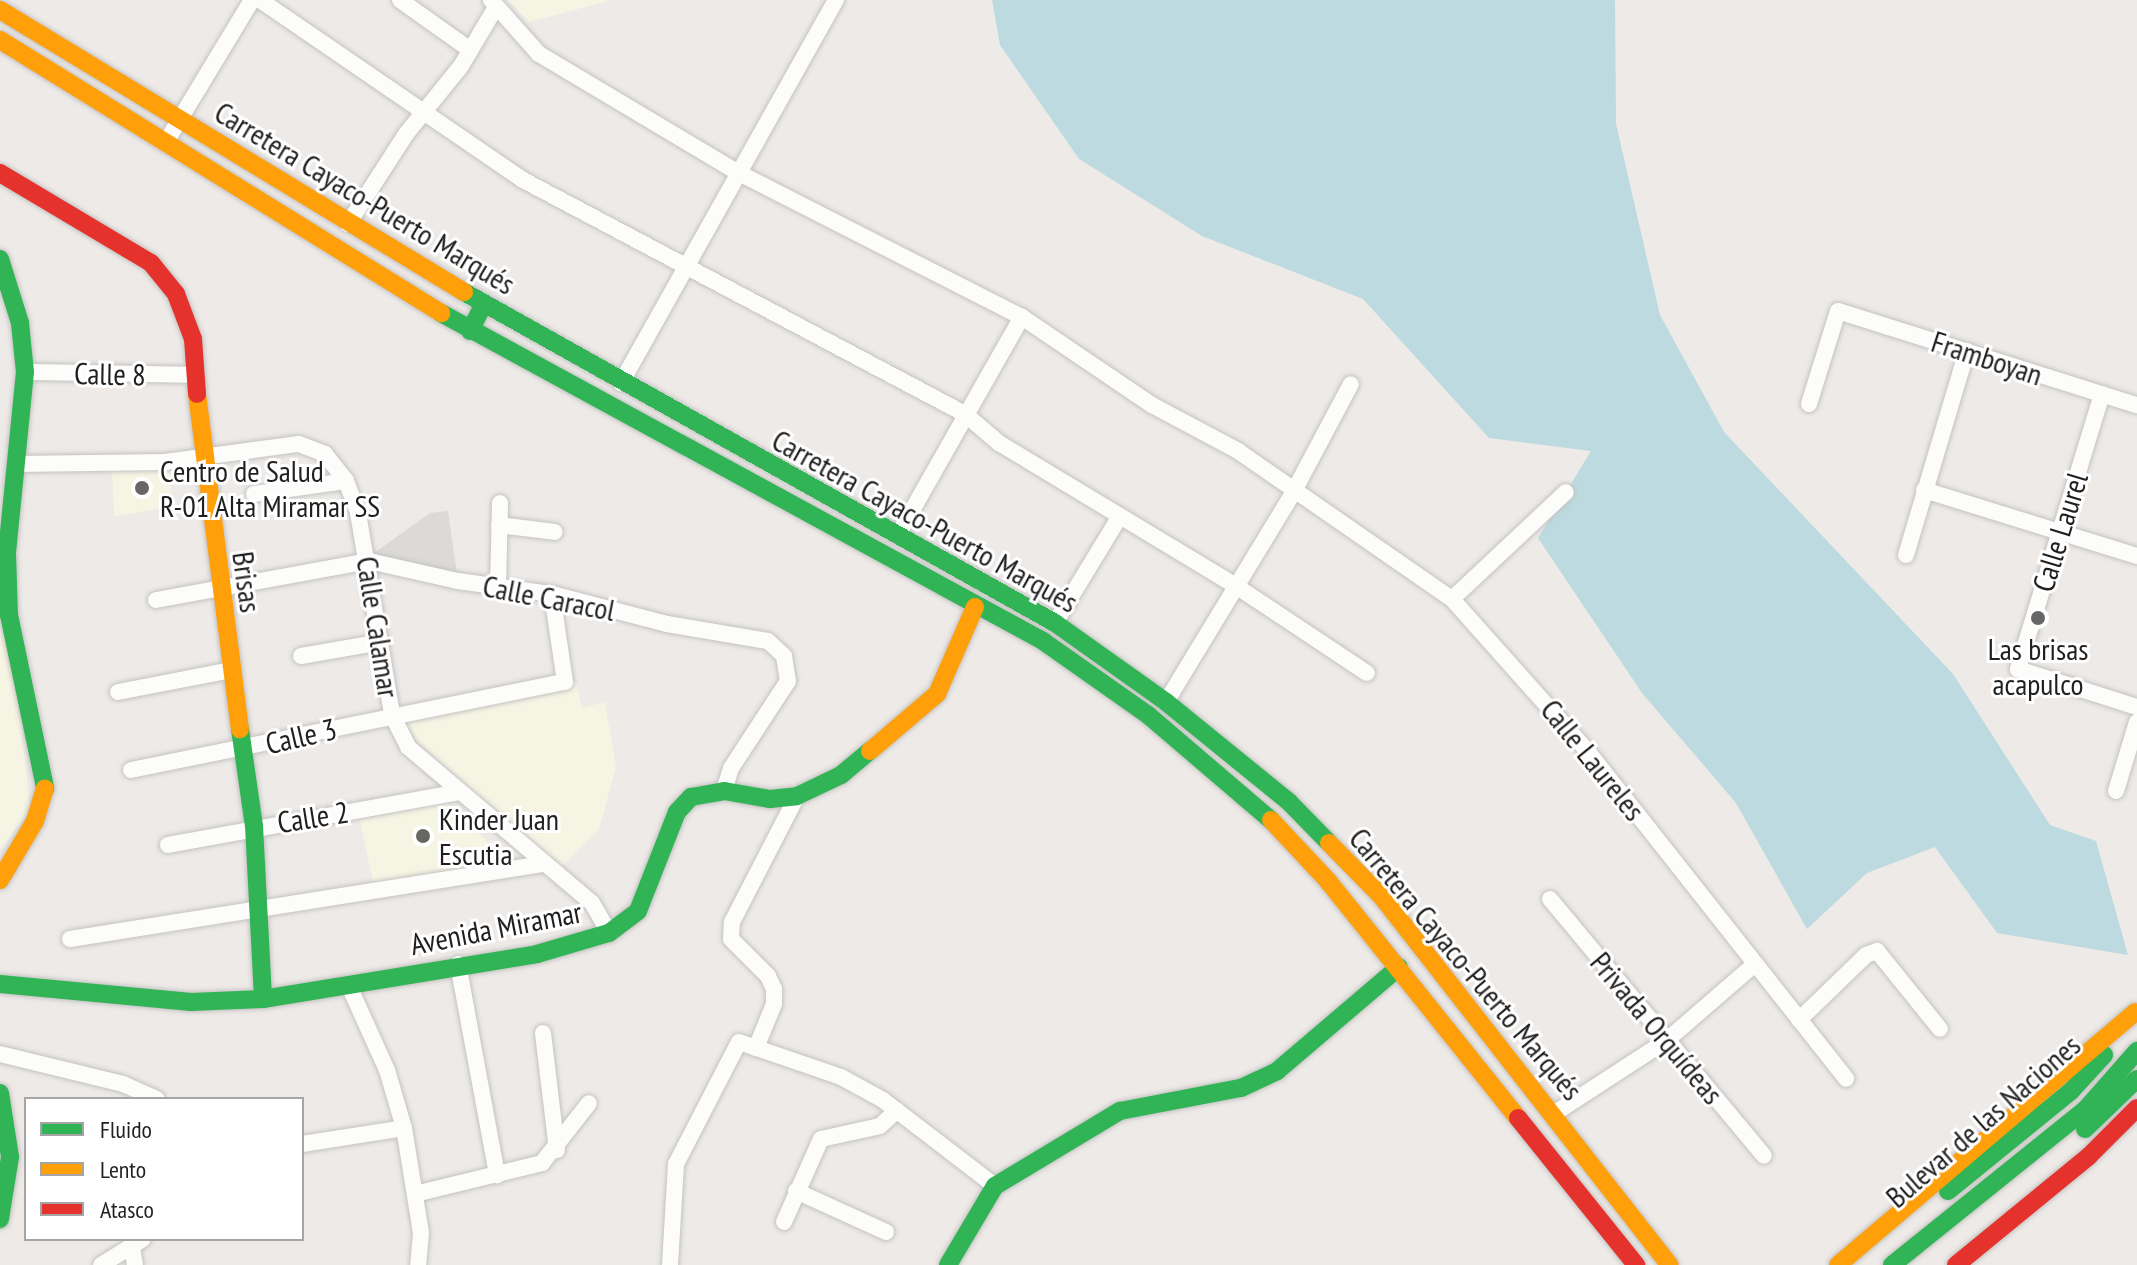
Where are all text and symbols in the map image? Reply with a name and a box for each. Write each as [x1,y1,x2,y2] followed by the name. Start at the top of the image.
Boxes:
[208,94,522,302] street label: Carretera Cayaco-Puerto Marqués
[1927,323,2047,393] street label: Framboyan
[74,355,146,393] street label: Calle 8
[766,422,1084,620] street label: Carretera Cayaco-Puerto Marqués
[160,453,381,524] place label: Centro de Salud R-01 Alta Miramar SS
[2025,468,2095,596] street label: Calle Laurel
[131,477,153,499] marker: Centro de Salud R-01 Alta Miramar SS
[225,549,269,615] street label: Brisas
[349,554,407,700] street label: Calle Calamar
[480,568,618,628] street label: Calle Caracol
[2029,609,2047,627] marker: Las brisas acapulco
[1988,631,2088,702] place label: Las brisas acapulco
[1533,692,1653,828] street label: Calle Laureles
[262,710,340,762] street label: Calle 3
[275,794,351,840] street label: Calle 2
[439,801,559,872] place label: Kinder Juan Escutia
[1342,821,1590,1107] street label: Carretera Cayaco-Puerto Marqués
[414,827,432,845] marker: Kinder Juan Escutia
[407,894,585,962] street label: Avenida Miramar
[1583,945,1731,1111] street label: Privada Orquídeas
[1879,1027,2087,1215] street label: Bulevar de las Naciones
[24,1097,304,1241] legend
[100,1114,152,1145] text: Fluido
[100,1154,146,1185] text: Lento
[100,1194,154,1225] text: Atasco

